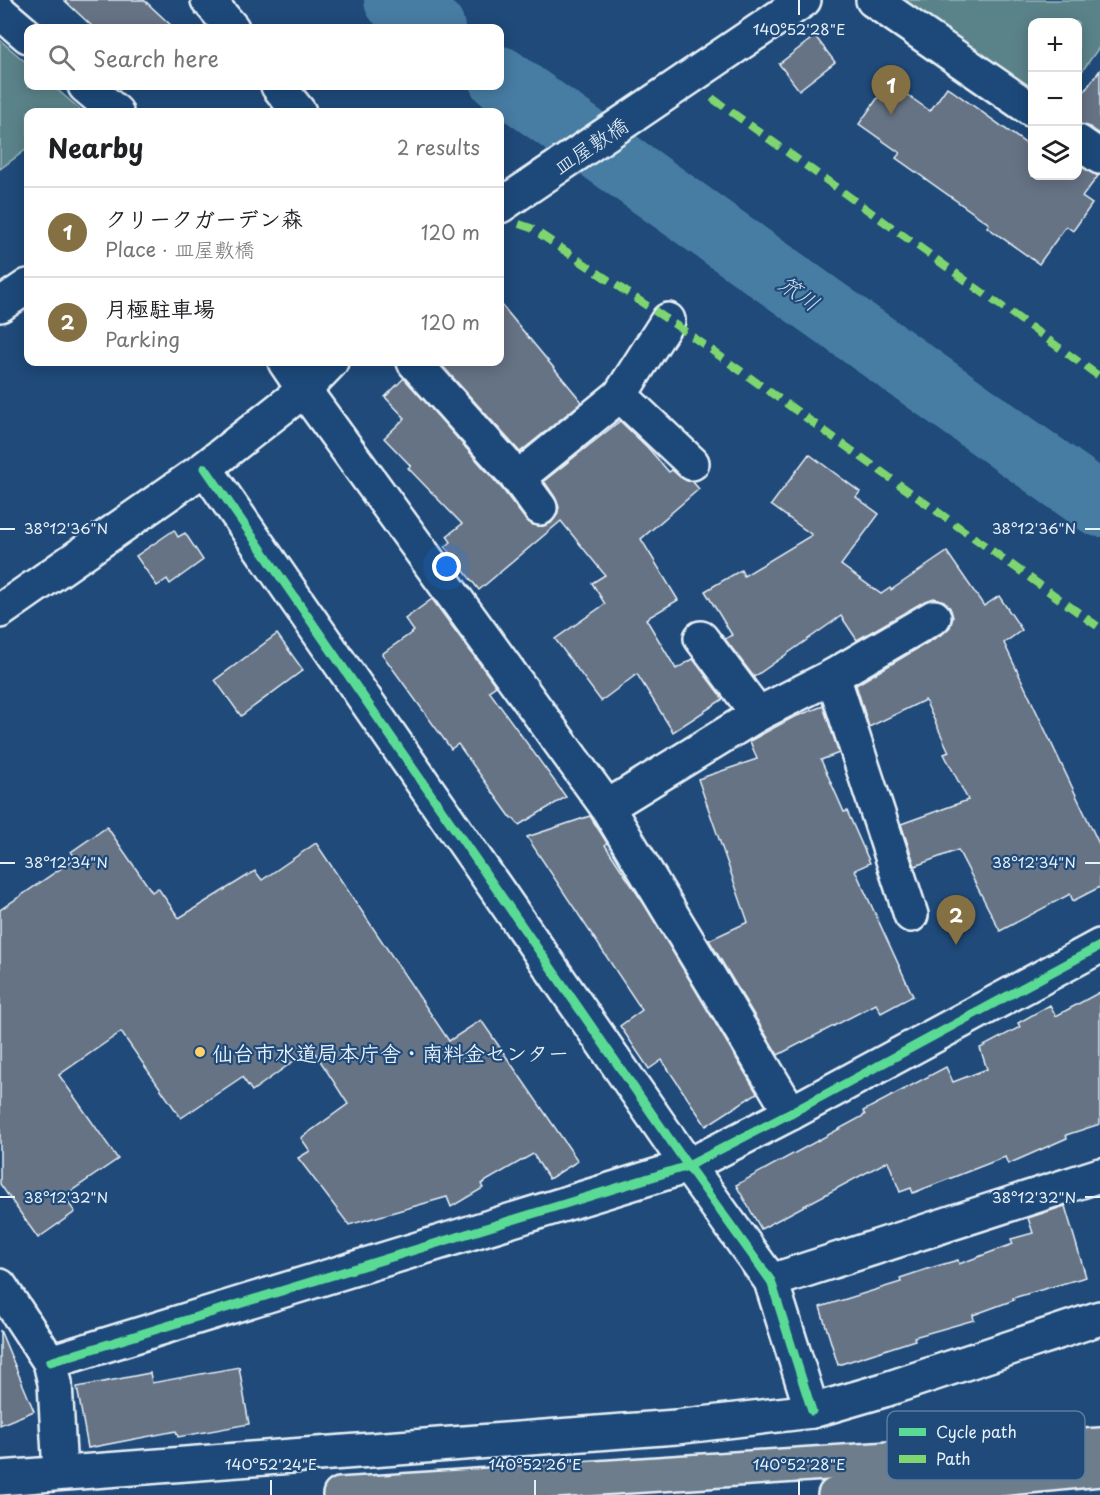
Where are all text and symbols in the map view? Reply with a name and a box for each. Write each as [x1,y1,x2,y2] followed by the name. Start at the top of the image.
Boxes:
[753,17,845,40] text: 140°52'28"E
[1028,18,1082,180] map controls
[1028,18,1082,72] button: +
[24,24,504,90] search box
[45,41,78,74] icon: search
[93,41,219,74] text: Search here
[872,66,910,115] pin: 1
[1028,72,1082,126] button: −
[546,108,634,182] street label: 皿屋敷橋
[1028,126,1082,180] button: layers
[48,128,143,167] text: Nearby
[397,132,480,162] text: 2 results
[105,201,303,234] text: クリークガーデン森
[63,217,72,247] text: 1
[421,217,480,247] text: 120 m
[105,234,255,264] text: Place · 皿屋敷橋
[773,266,827,318] water label: 笊川
[105,291,215,324] text: 月極駐車場
[60,307,75,337] text: 2
[421,307,480,337] text: 120 m
[105,324,180,354] text: Parking
[24,516,108,539] text: 38°12'36"N
[992,516,1076,539] text: 38°12'36"N
[432,552,461,581] your location
[24,850,108,873] text: 38°12'34"N
[992,850,1076,873] text: 38°12'34"N
[936,896,976,945] pin: 2
[212,1036,569,1068] place label: 仙台市水道局本庁舎・南料金センター
[193,1045,207,1059] marker: 仙台市水道局本庁舎・南料金センター
[24,1185,108,1208] text: 38°12'32"N
[992,1185,1076,1208] text: 38°12'32"N
[887,1411,1085,1480] legend
[936,1419,1017,1443] text: Cycle path
[936,1446,971,1470] text: Path
[225,1452,317,1475] text: 140°52'24"E
[489,1452,581,1475] text: 140°52'26"E
[753,1452,845,1475] text: 140°52'28"E

